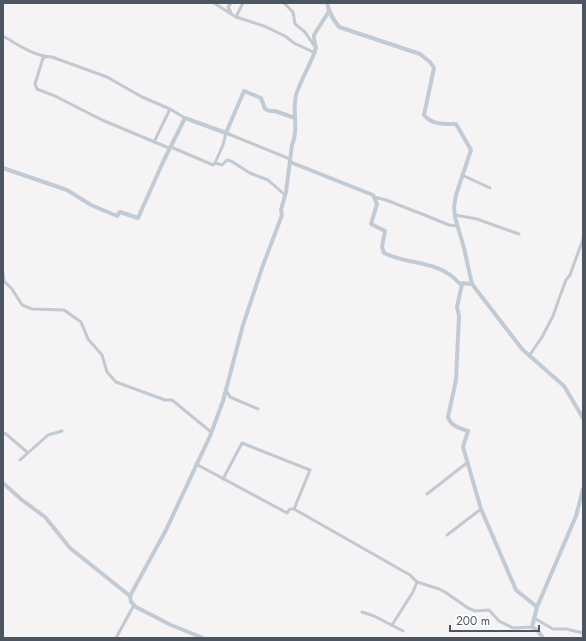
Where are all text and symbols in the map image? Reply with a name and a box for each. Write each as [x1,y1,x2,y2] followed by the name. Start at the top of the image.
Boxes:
[450,607,539,633] scale bar
[456,612,490,630] text: 200 m

